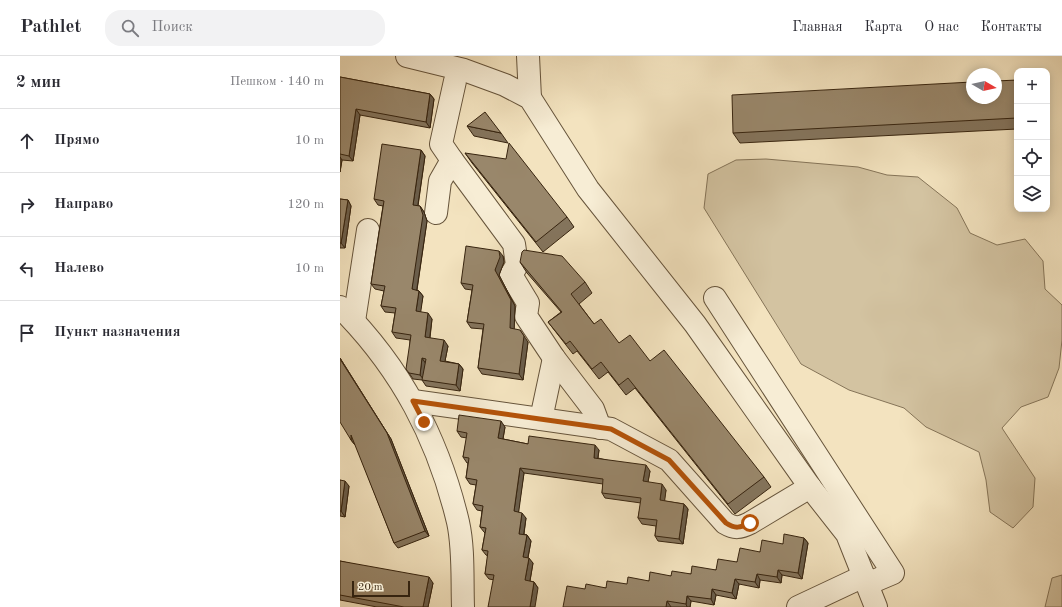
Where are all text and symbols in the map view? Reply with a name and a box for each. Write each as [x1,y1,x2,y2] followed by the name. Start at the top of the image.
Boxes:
[105,10,385,46] search box
[119,17,141,39] icon: search
[20,18,81,37] text: Pathlet
[151,20,193,35] text: Поиск
[792,20,842,34] text: Главная
[864,20,902,34] text: Карта
[924,20,959,34] text: О нас
[981,20,1042,34] text: Контакты
[966,68,1002,104] north arrow
[1014,68,1050,212] map controls
[1014,68,1050,104] button: +
[16,74,61,91] text: 2 мин
[230,75,324,88] text: Пешком · 140 m
[1014,104,1050,140] button: −
[16,130,38,152] icon: ahead
[54,133,100,148] text: Прямо
[295,134,324,147] text: 10 m
[1014,140,1050,176] button: locate
[1014,176,1050,212] button: layers
[16,194,38,216] icon: right
[54,197,113,212] text: Направо
[287,198,324,211] text: 120 m
[16,258,38,280] icon: left
[54,261,104,276] text: Налево
[295,262,324,275] text: 10 m
[16,322,38,344] icon: arrive
[54,325,181,340] text: Пункт назначения
[415,413,433,431] route end
[741,514,759,532] route start
[352,579,410,598] scale bar
[358,582,383,593] text: 20 m

